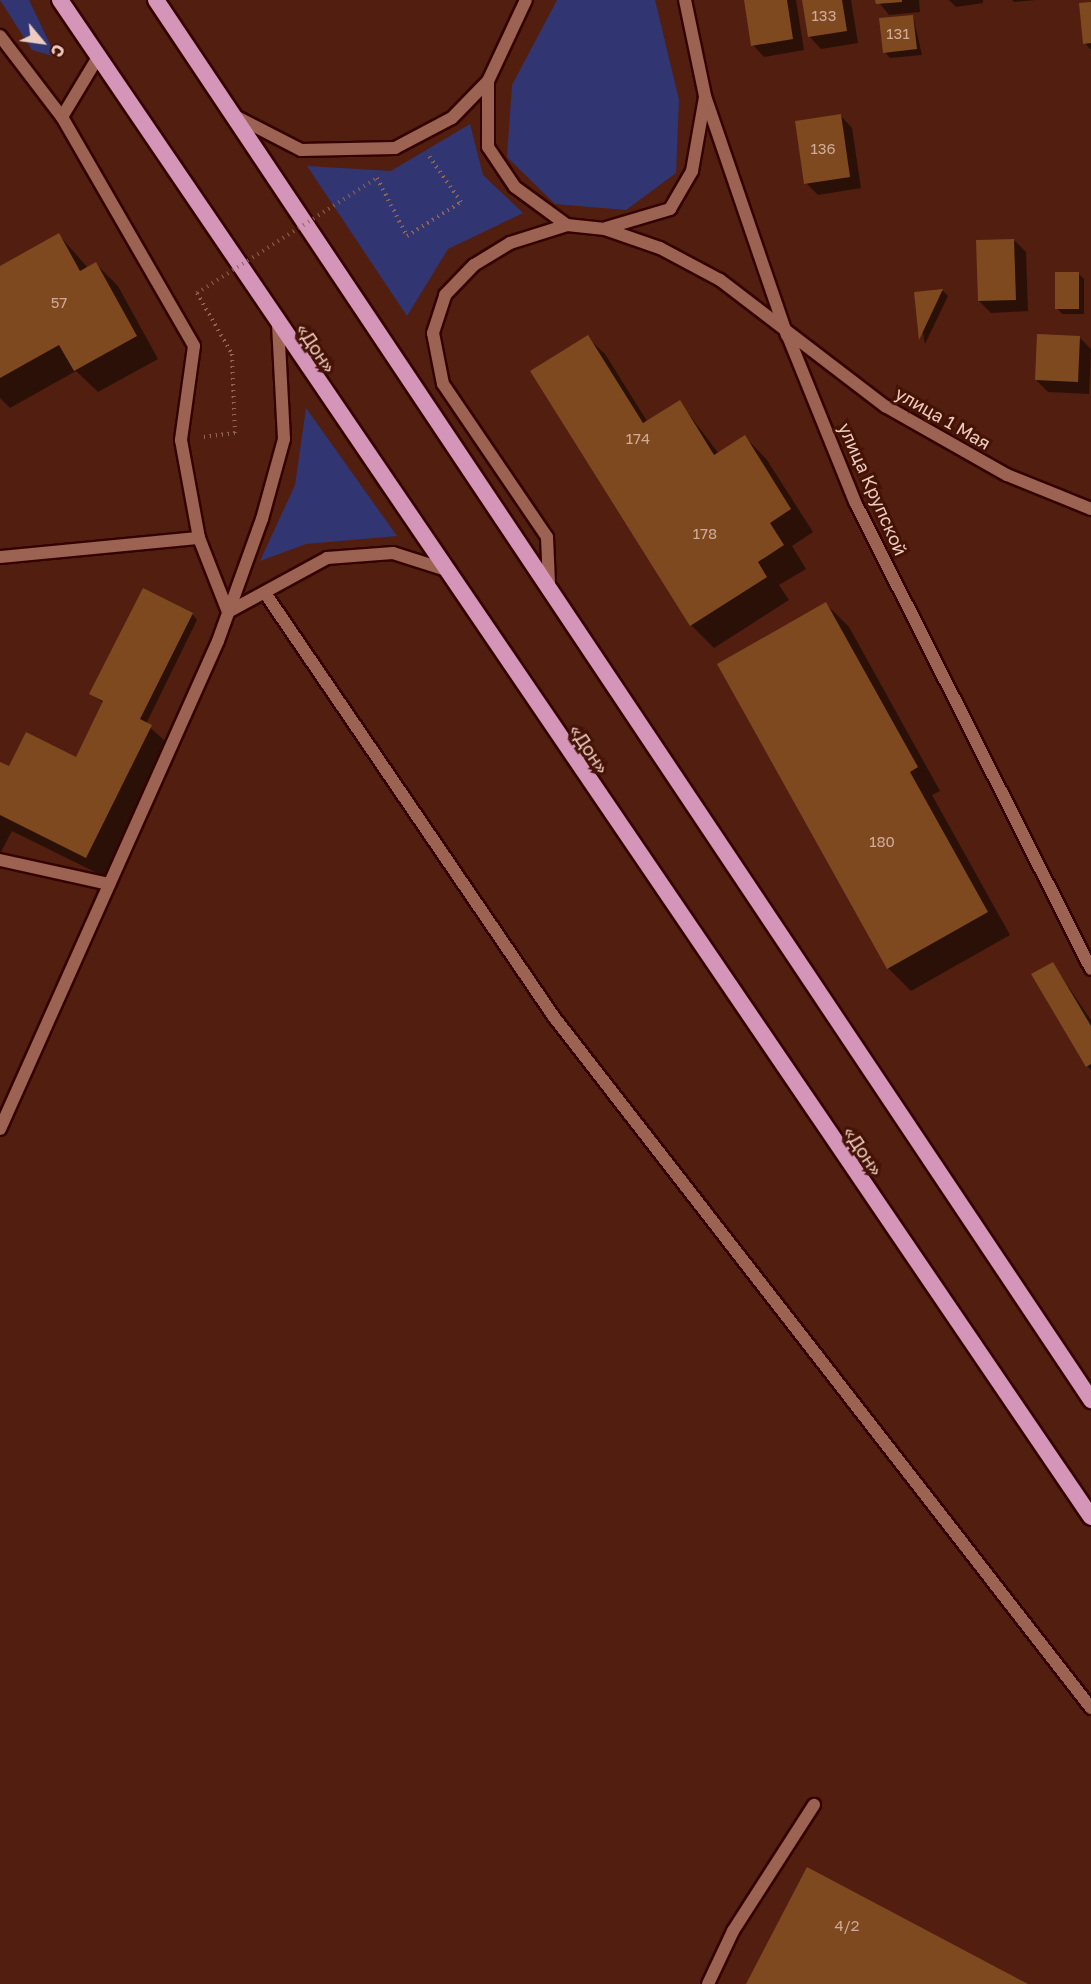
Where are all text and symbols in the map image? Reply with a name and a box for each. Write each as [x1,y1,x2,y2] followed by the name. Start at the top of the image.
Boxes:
[812,7,836,25] house number: 133
[12,12,72,72] north arrow
[886,25,910,43] house number: 131
[46,41,69,61] text: С
[810,140,836,158] house number: 136
[51,294,67,312] house number: 57
[292,319,340,377] street label: «Дон»
[892,382,994,454] street label: улица 1 Мая
[834,419,912,559] street label: улица Крупской
[626,430,650,448] house number: 174
[693,525,717,543] house number: 178
[565,720,613,778] street label: «Дон»
[869,833,895,851] house number: 180
[839,1122,887,1180] street label: «Дон»
[834,1917,860,1935] house number: 4/2

